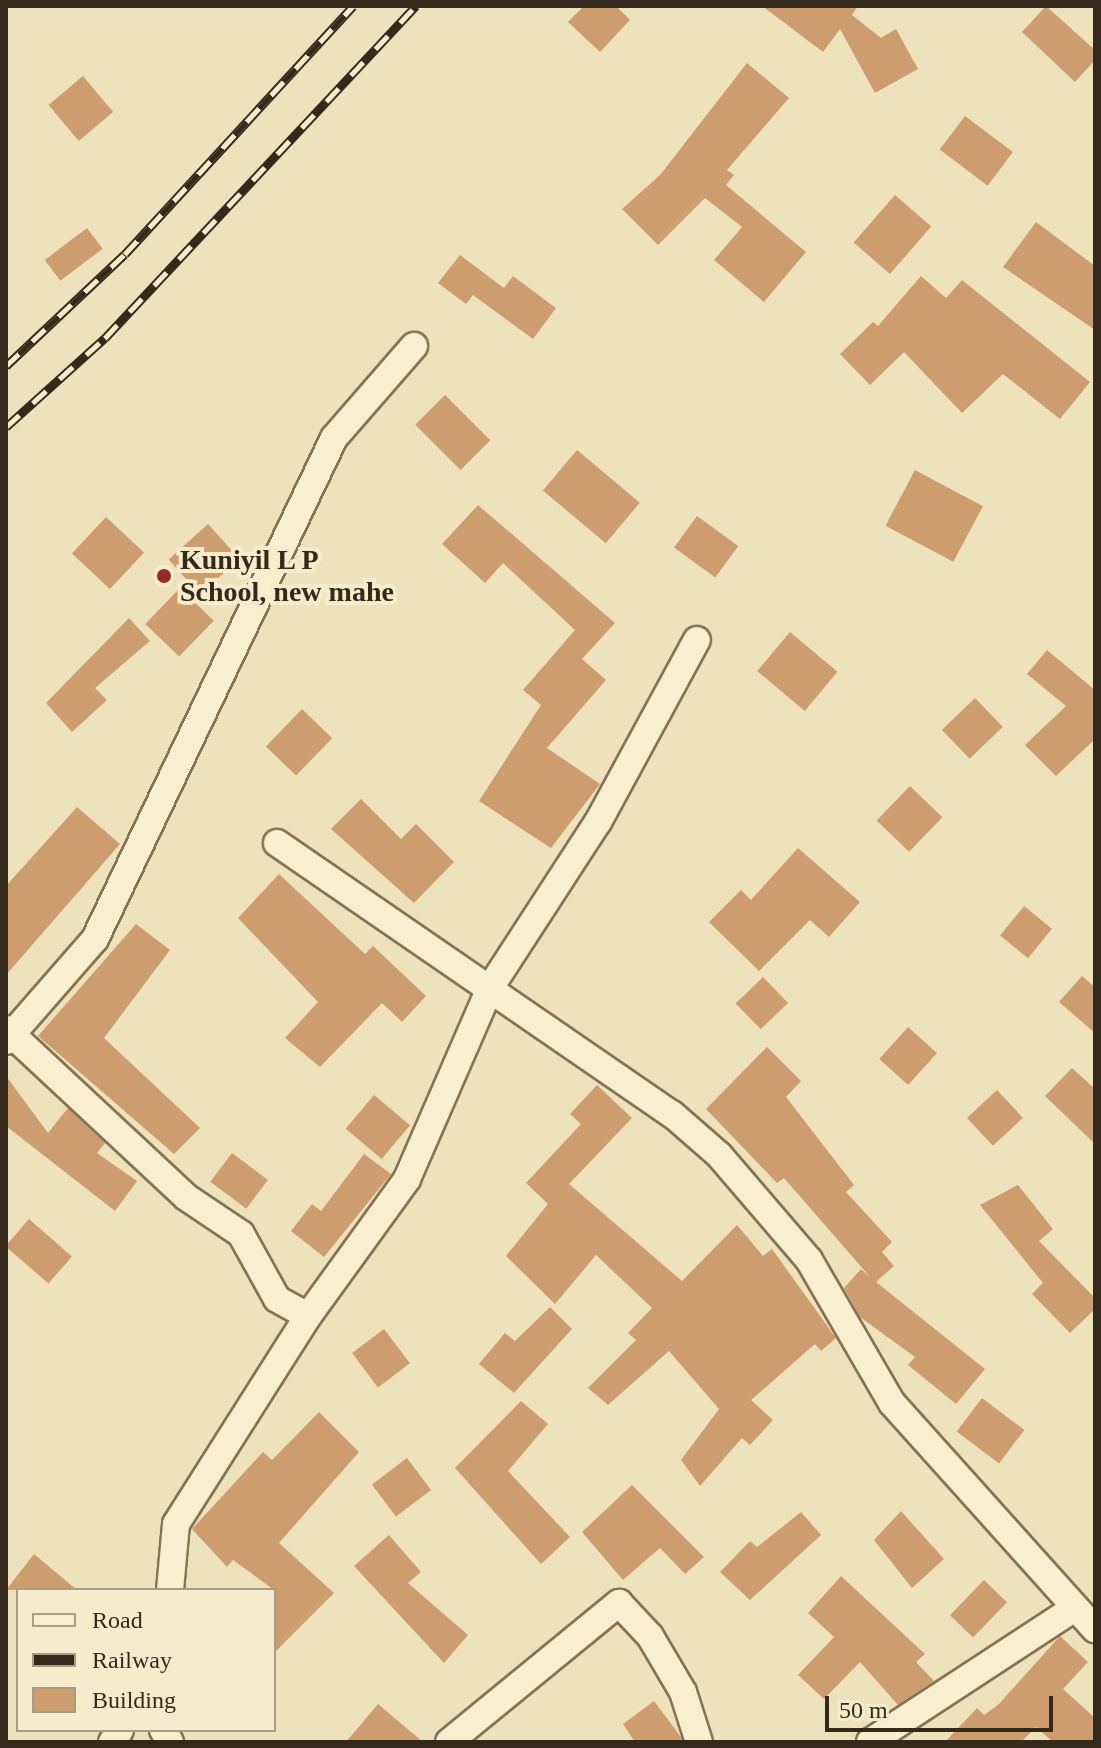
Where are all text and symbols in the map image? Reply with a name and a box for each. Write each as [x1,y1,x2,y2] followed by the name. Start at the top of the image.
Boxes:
[180,543,394,609] place label: Kuniyil L P School, new mahe
[155,567,173,585] marker: Kuniyil L P School, new mahe
[16,1588,276,1732] legend
[92,1607,143,1633] text: Road
[92,1647,172,1673] text: Railway
[829,1680,1057,1730] scale bar
[92,1687,176,1713] text: Building
[839,1697,888,1723] text: 50 m

